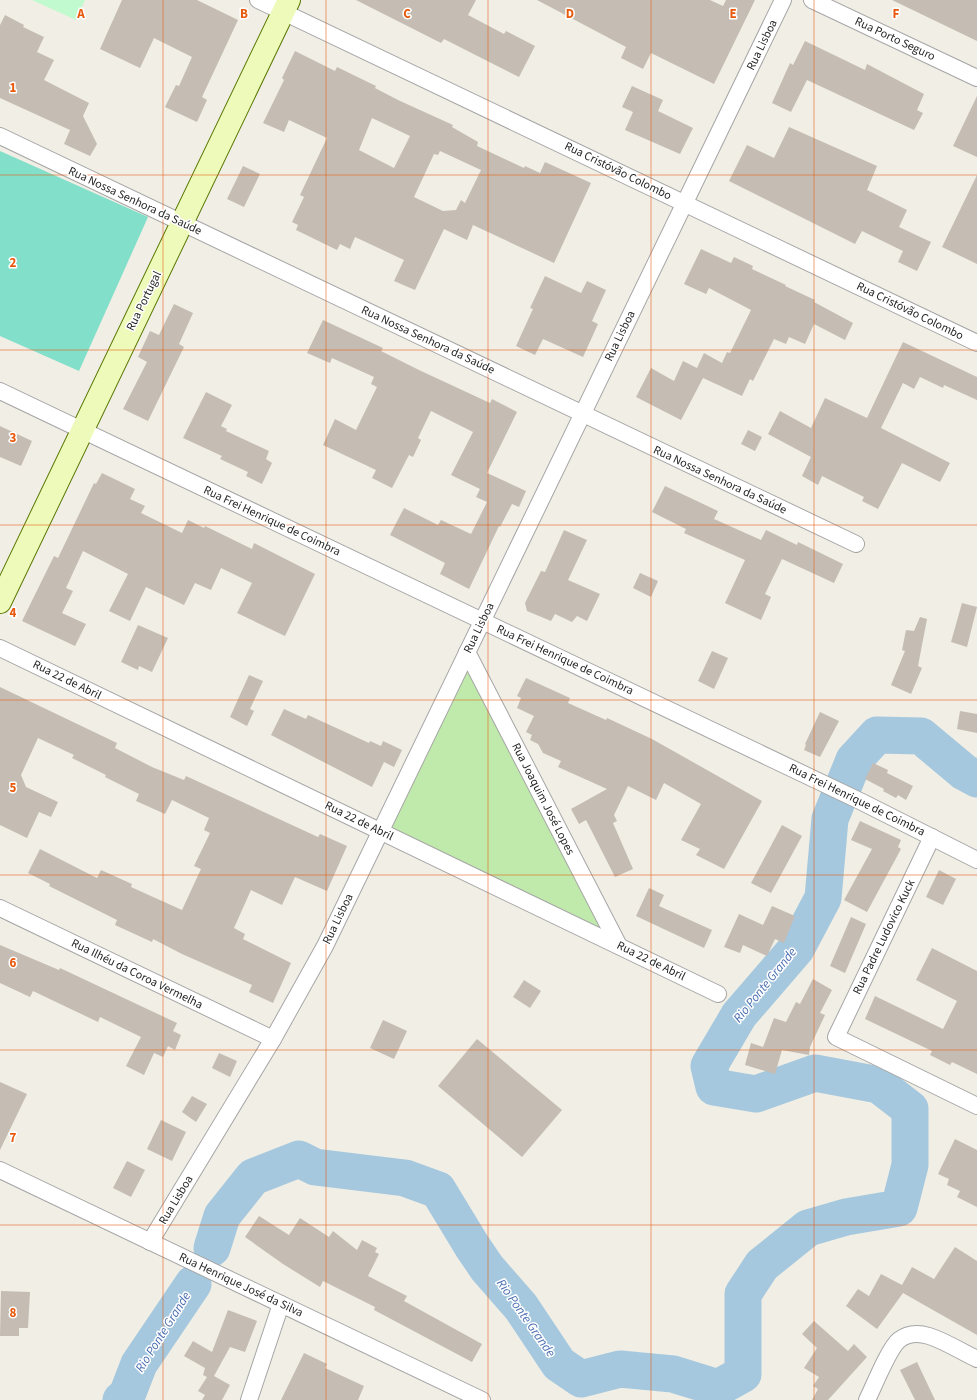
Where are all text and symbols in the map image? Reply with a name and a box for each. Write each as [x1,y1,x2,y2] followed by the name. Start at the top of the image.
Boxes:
[76,5,85,23] text: A
[240,5,248,23] text: B
[403,5,411,23] text: C
[566,5,574,23] text: D
[729,5,737,23] text: E
[893,5,900,23] text: F
[852,13,938,65] street label: Rua Porto Seguro
[742,17,782,73] street label: Rua Lisboa
[10,79,17,97] text: 1
[562,138,674,204] street label: Rua Cristóvão Colombo
[65,163,205,239] street label: Rua Nossa Senhora da Saúde
[10,254,17,272] text: 2
[122,268,166,334] street label: Rua Portugal
[854,278,966,344] street label: Rua Cristóvão Colombo
[358,302,498,378] street label: Rua Nossa Senhora da Saúde
[600,308,640,364] street label: Rua Lisboa
[10,429,17,447] text: 3
[650,442,790,518] street label: Rua Nossa Senhora da Saúde
[201,482,343,560] street label: Rua Frei Henrique de Coimbra
[459,600,499,656] street label: Rua Lisboa
[10,604,17,622] text: 4
[494,621,636,699] street label: Rua Frei Henrique de Coimbra
[30,656,104,704] street label: Rua 22 de Abril
[507,740,579,858] street label: Rua Joaquim José Lopes
[786,760,928,840] street label: Rua Frei Henrique de Coimbra
[10,779,17,797] text: 5
[322,797,396,845] street label: Rua 22 de Abril
[849,877,919,997] street label: Rua Padre Ludovico Kuck
[318,891,358,947] street label: Rua Lisboa
[68,935,206,1013] street label: Rua Ilhéu da Coroa Vermelha
[614,937,688,985] street label: Rua 22 de Abril
[729,944,801,1026] water label: Rio Ponte Grande
[10,954,17,972] text: 6
[10,1129,17,1147] text: 7
[155,1172,197,1228] street label: Rua Lisboa
[176,1249,306,1321] street label: Rua Henrique José da Silva
[492,1275,560,1361] water label: Rio Ponte Grande
[131,1288,195,1376] water label: Rio Ponte Grande
[10,1304,17,1322] text: 8

